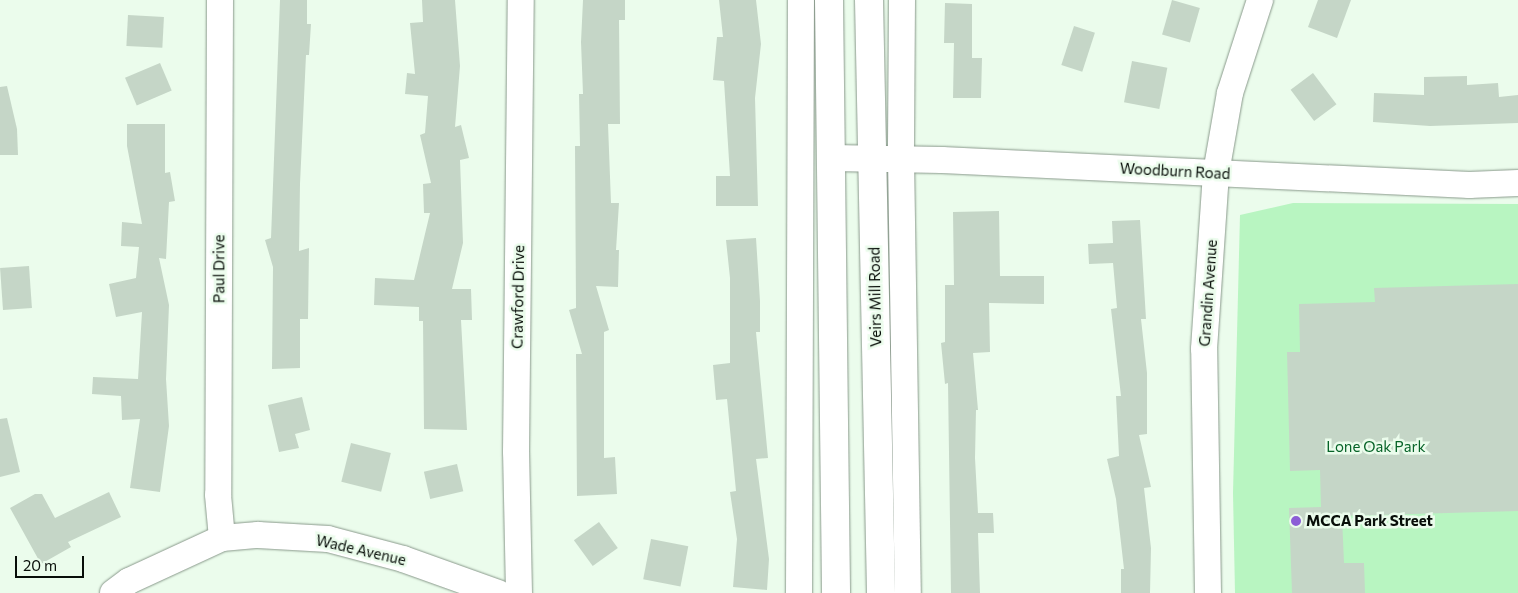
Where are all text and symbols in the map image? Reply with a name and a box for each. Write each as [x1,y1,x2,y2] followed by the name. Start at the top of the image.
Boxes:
[1119,159,1231,183] street label: Woodburn Road
[210,235,228,303] street label: Paul Drive
[1195,239,1221,347] street label: Grandin Avenue
[508,245,528,349] street label: Crawford Drive
[865,247,885,347] street label: Veirs Mill Road
[1326,438,1426,456] park label: Lone Oak Park
[1306,512,1433,530] place label: MCCA Park Street
[1290,515,1302,527] marker: MCCA Park Street
[314,531,408,569] street label: Wade Avenue
[18,546,86,578] scale bar
[23,556,57,574] text: 20 m

